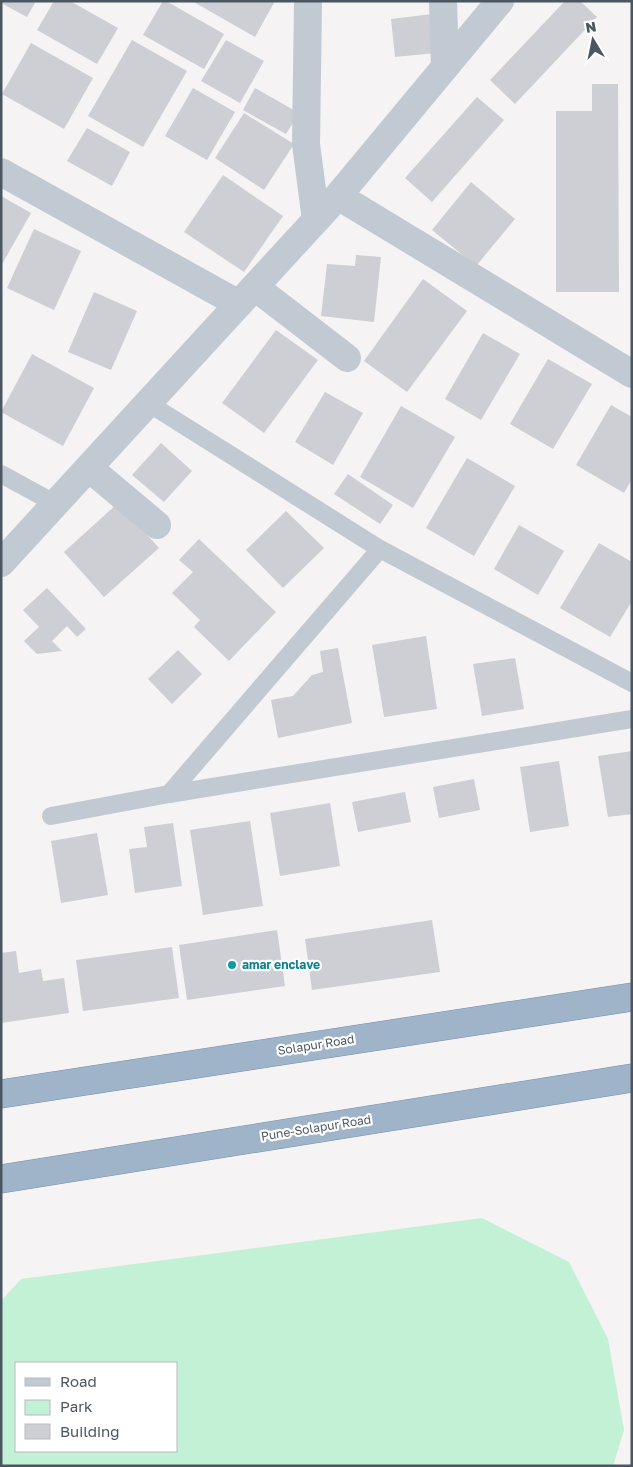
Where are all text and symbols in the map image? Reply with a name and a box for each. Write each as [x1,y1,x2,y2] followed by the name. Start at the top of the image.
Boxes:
[568,15,618,65] north arrow
[584,17,597,36] text: N
[242,957,320,972] place label: amar enclave
[226,959,238,971] marker: amar enclave
[277,1031,355,1058] street label: Solapur Road
[260,1111,372,1144] street label: Pune-Solapur Road
[15,1362,178,1452] legend
[60,1372,97,1390] text: Road
[60,1397,93,1415] text: Park
[60,1422,120,1440] text: Building

